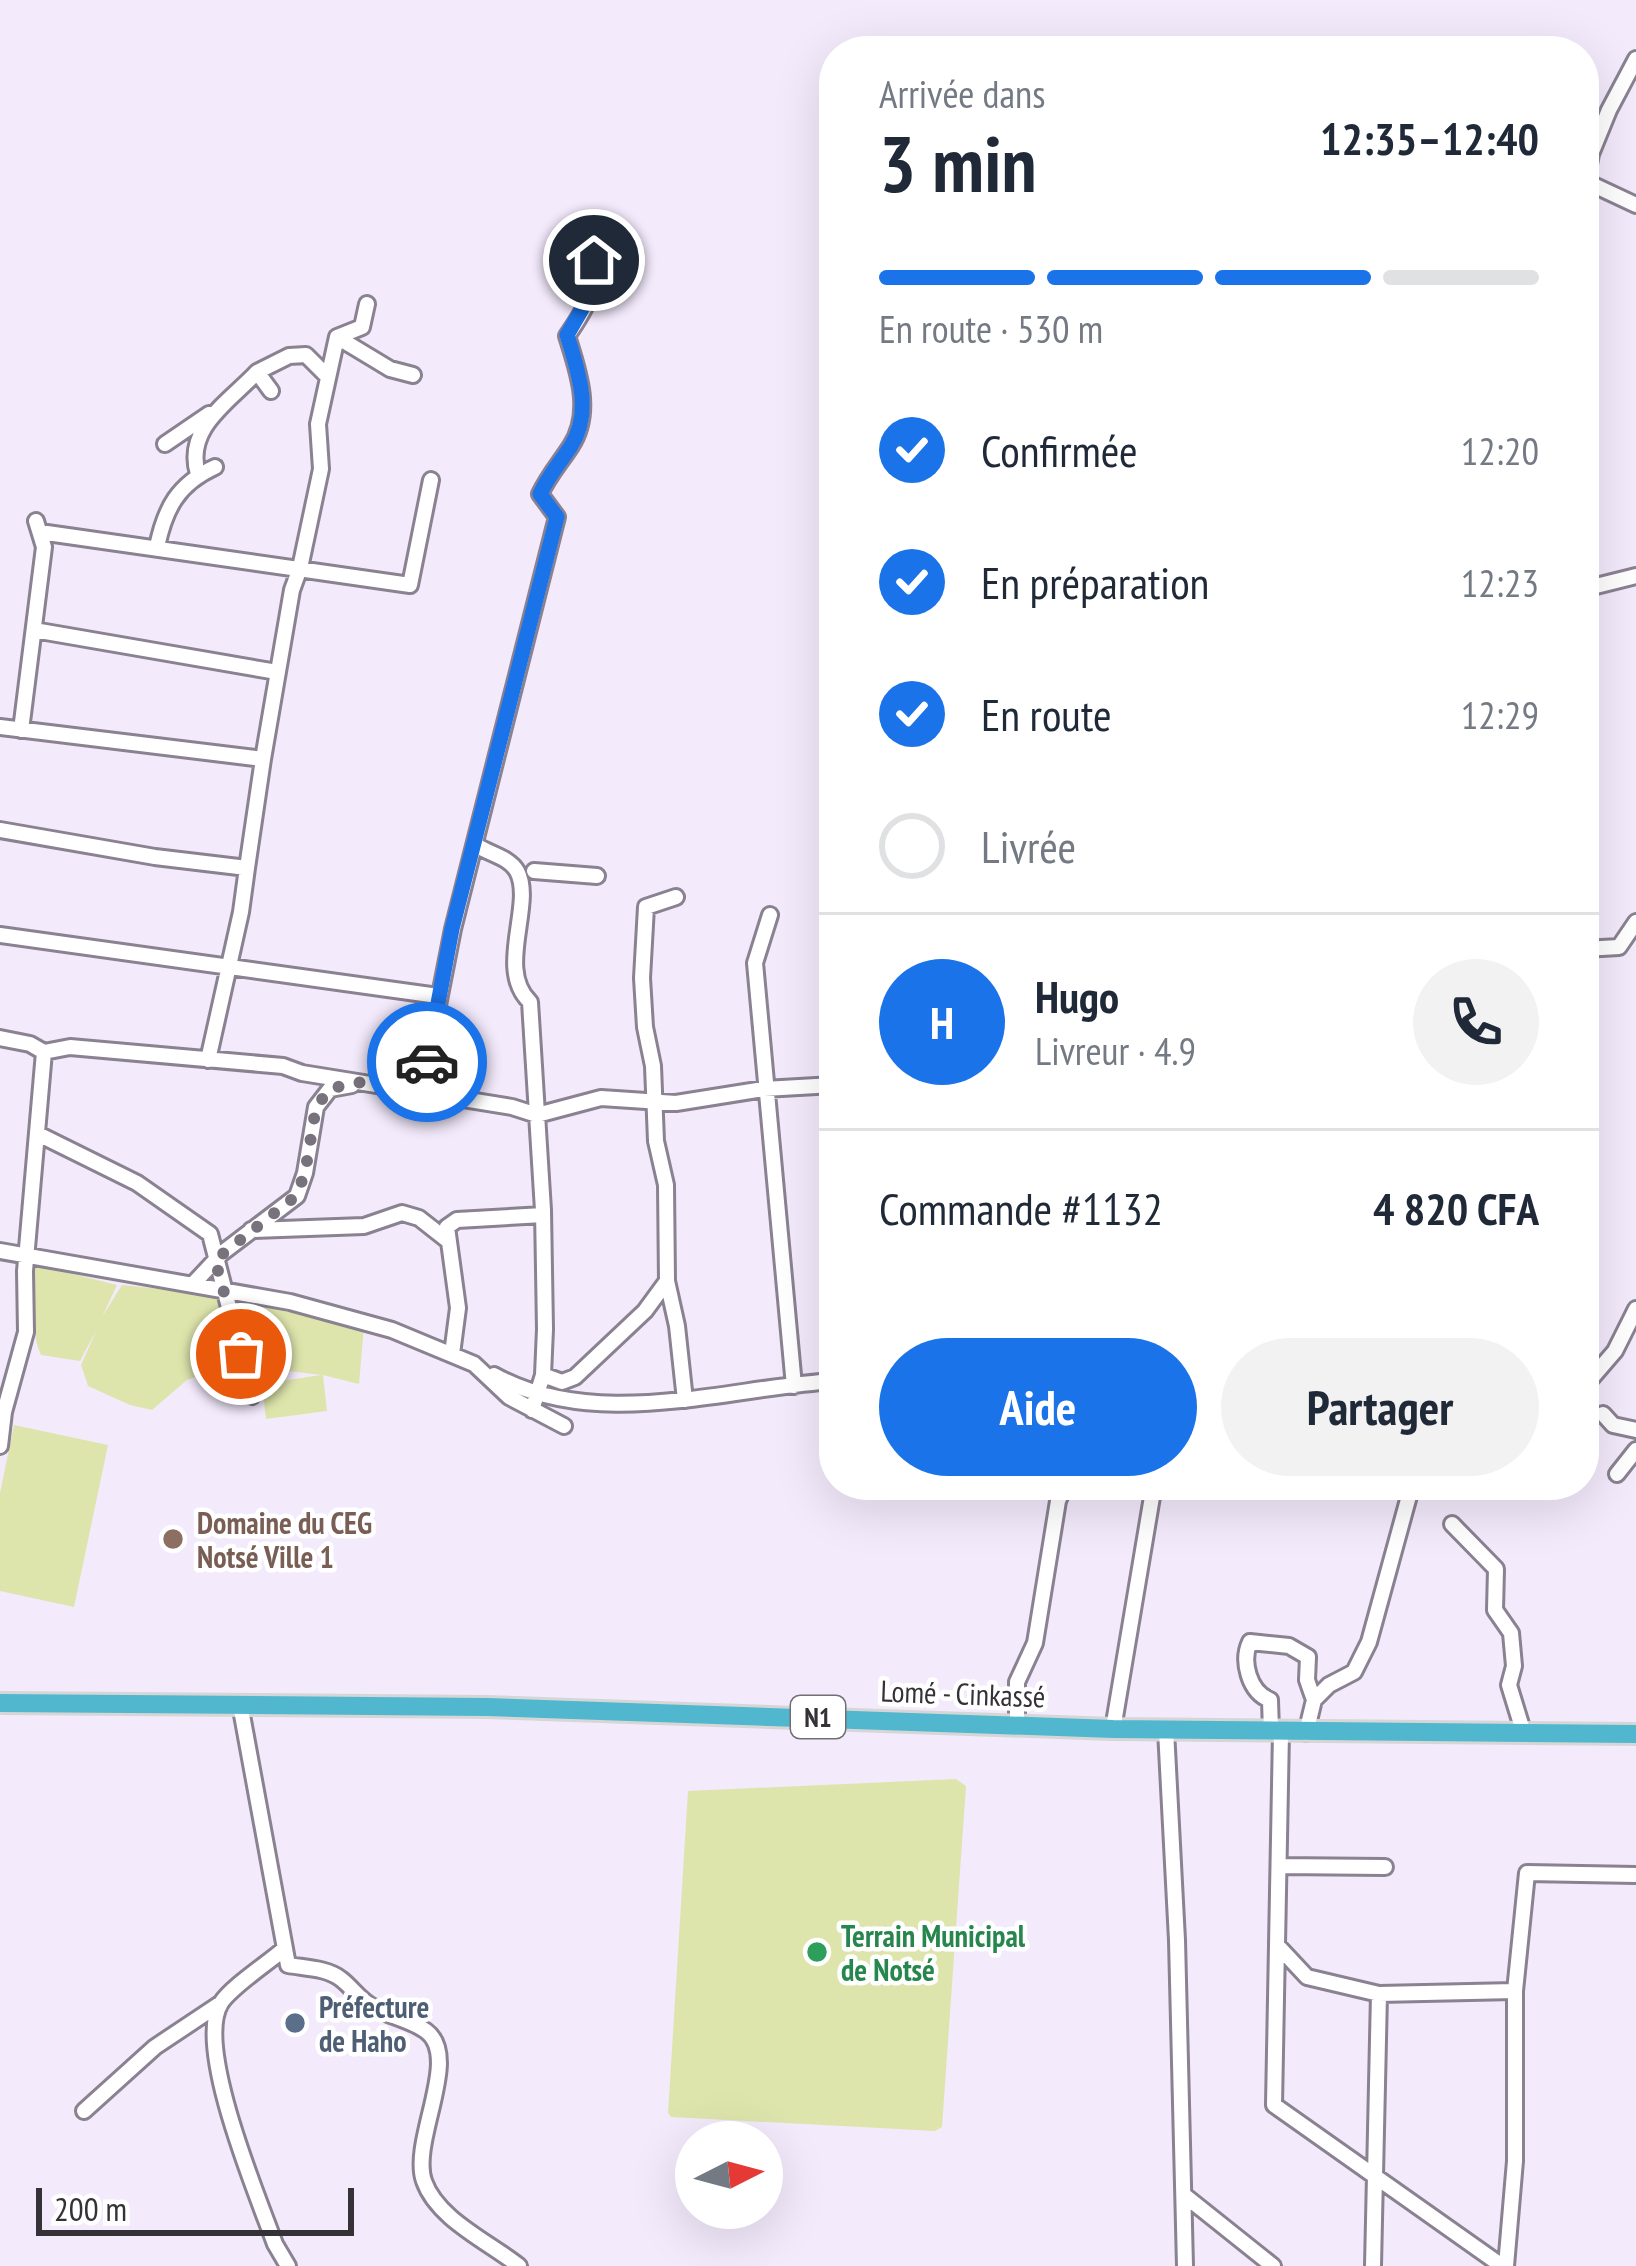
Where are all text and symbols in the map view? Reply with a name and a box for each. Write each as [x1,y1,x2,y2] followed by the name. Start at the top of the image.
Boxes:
[879,68,1045,119] text: Arrivée dans
[1320,109,1539,167] text: 12:35–12:40
[879,113,1037,214] text: 3 min
[543,209,645,311] pin
[561,227,627,293] icon: home
[879,303,1103,354] text: En route · 530 m
[879,417,945,483] icon: check
[981,421,1138,479] text: Confirmée
[1461,425,1539,476] text: 12:20
[879,549,945,615] icon: check
[981,553,1209,611] text: En préparation
[1461,557,1539,608] text: 12:23
[879,681,945,747] icon: check
[981,685,1112,743] text: En route
[1461,689,1539,740] text: 12:29
[981,817,1076,875] text: Livrée
[1413,959,1539,1085] button: phone
[1035,967,1119,1025] text: Hugo
[930,993,954,1051] text: H
[367,1002,487,1122] courier
[1035,1025,1196,1076] text: Livreur · 4.9
[394,1029,460,1095] icon: car
[879,1179,1163,1237] text: Commande #1132
[1373,1179,1539,1237] text: 4 820 CFA
[190,1303,292,1405] pin
[208,1321,274,1387] icon: bag
[879,1338,1197,1476] button: Aide
[1221,1338,1539,1476] button: Partager
[197,1503,372,1576] place label: Domaine du CEG Notsé Ville 1
[160,1526,186,1552] marker: Domaine du CEG Notsé Ville 1
[880,1671,1046,1715] street label: Lomé - Cinkassé
[791,1696,845,1738] road number: N1
[841,1916,1026,1989] place label: Terrain Municipal de Notsé
[804,1939,830,1965] marker: Terrain Municipal de Notsé
[319,1987,429,2060] place label: Préfecture de Haho
[282,2010,308,2036] marker: Préfecture de Haho
[675,2121,783,2229] north arrow
[675,2121,783,2229] map controls
[36,2182,354,2235] scale bar
[54,2187,127,2230] text: 200 m

